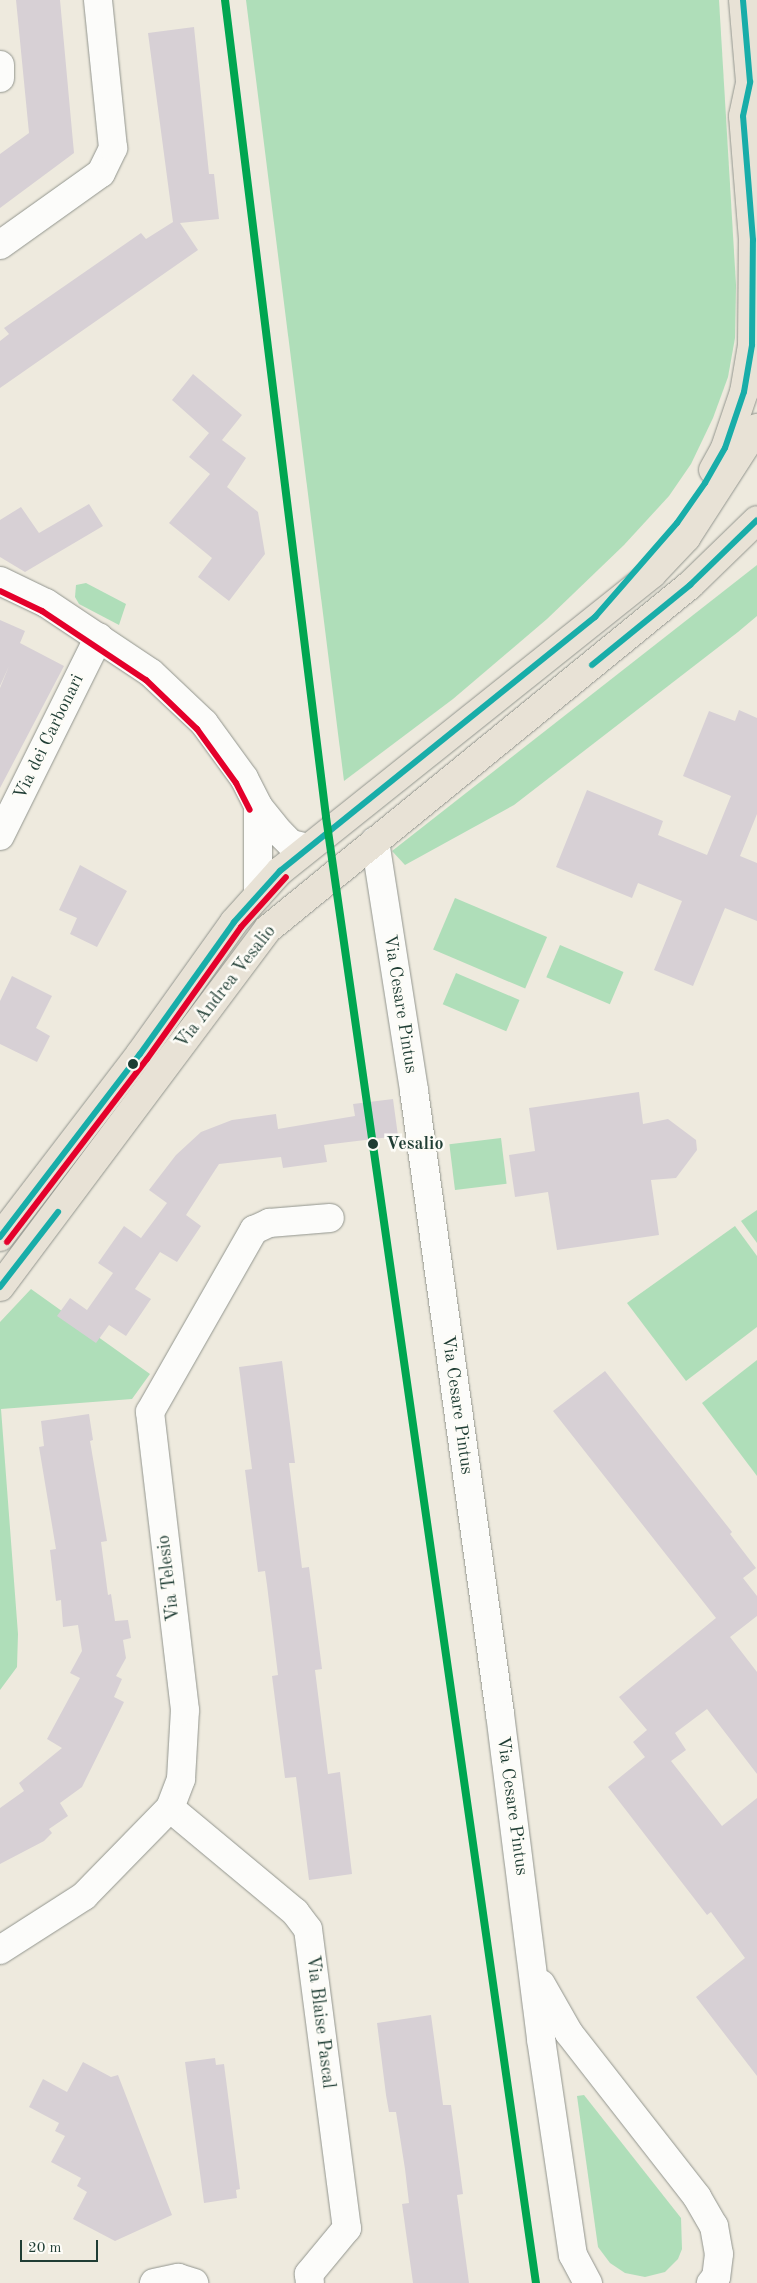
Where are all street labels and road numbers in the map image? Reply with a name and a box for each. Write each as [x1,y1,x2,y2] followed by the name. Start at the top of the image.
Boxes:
[9,671,89,803] street label: Via dei Carbonari
[171,921,281,1053] street label: Via Andrea Vesalio
[378,933,422,1075] street label: Via Cesare Pintus
[437,1334,477,1476] street label: Via Cesare Pintus
[153,1534,185,1622] street label: Via Telesio
[492,1735,532,1877] street label: Via Cesare Pintus
[301,1954,339,2090] street label: Via Blaise Pascal

